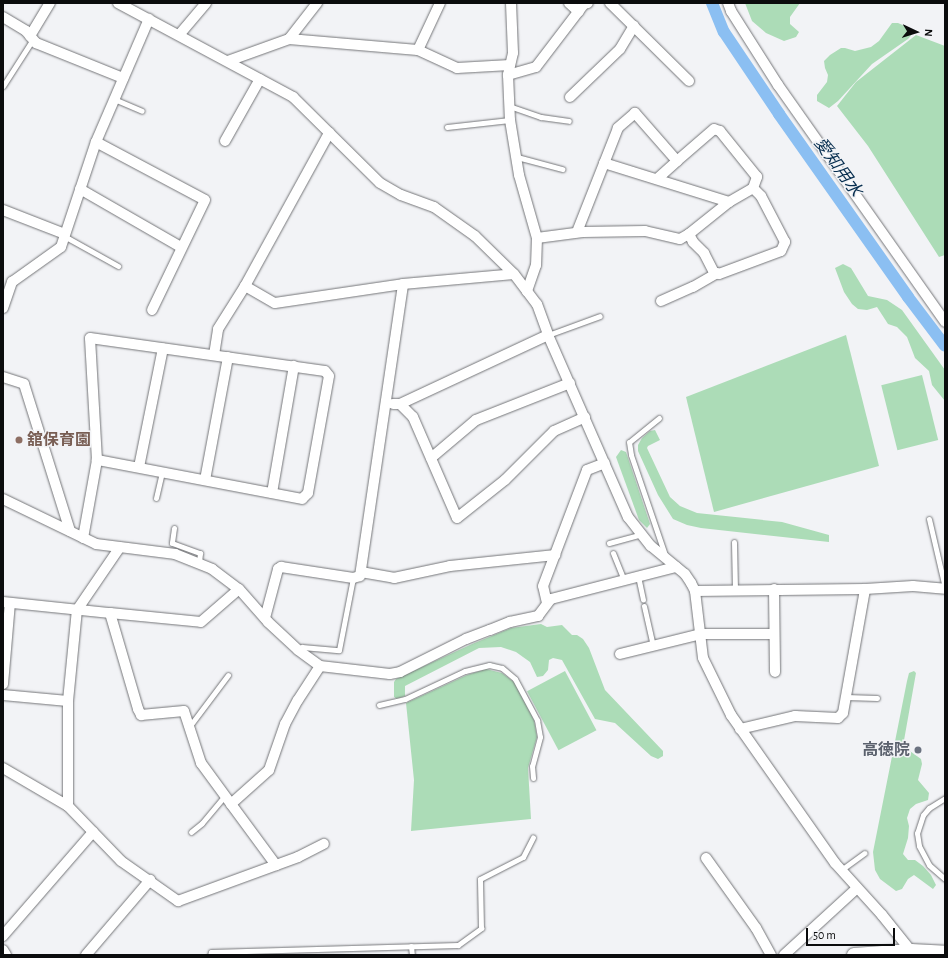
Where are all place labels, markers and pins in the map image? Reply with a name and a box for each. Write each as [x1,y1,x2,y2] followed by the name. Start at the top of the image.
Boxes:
[27,430,91,450] place label: 舘保育園
[14,435,24,445] marker: 舘保育園
[862,740,910,760] place label: 高徳院
[913,745,923,755] marker: 高徳院

